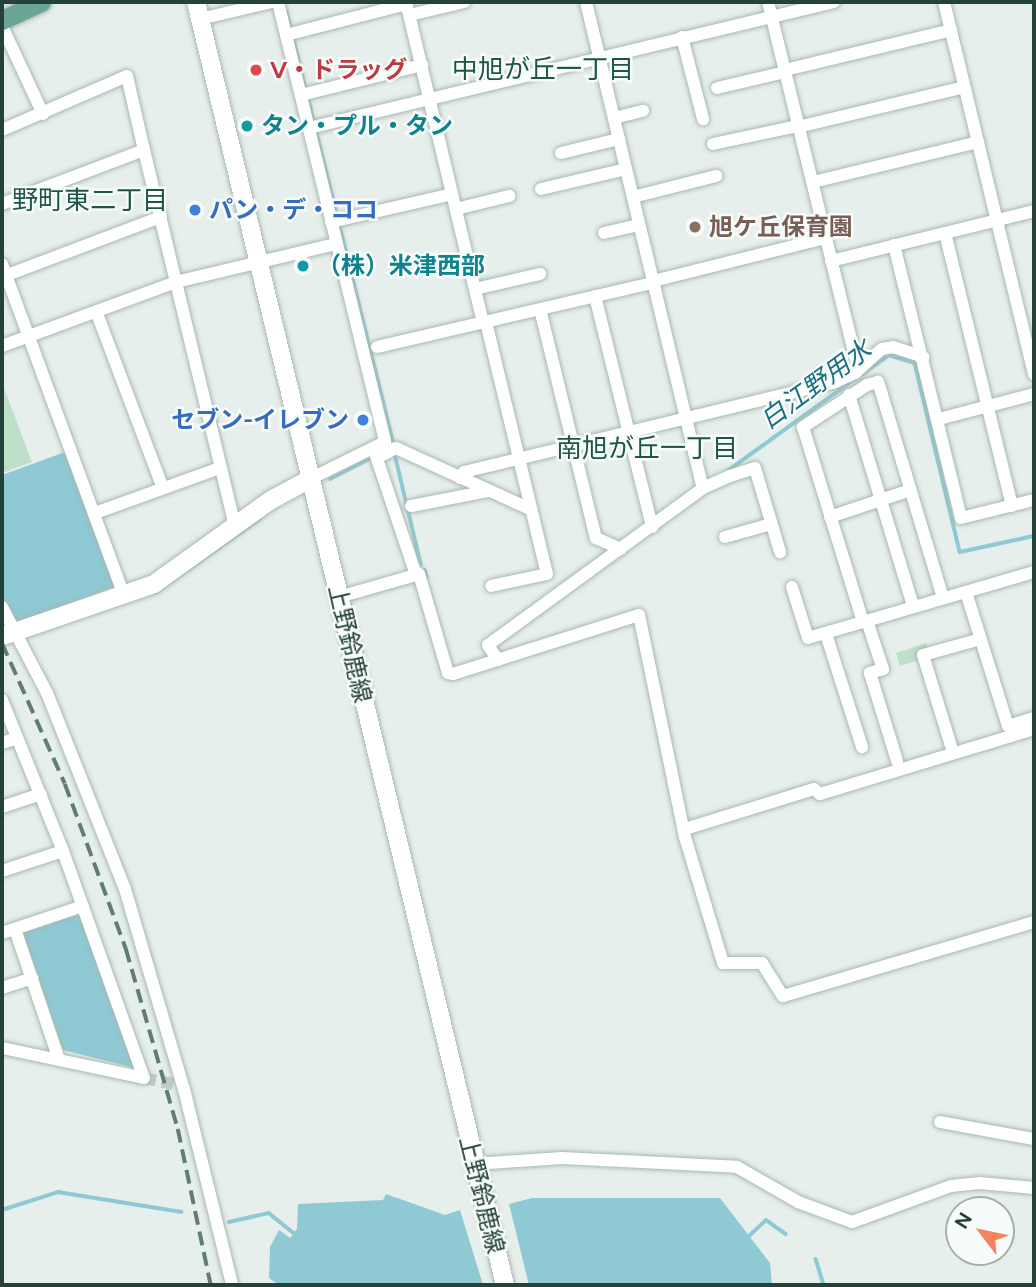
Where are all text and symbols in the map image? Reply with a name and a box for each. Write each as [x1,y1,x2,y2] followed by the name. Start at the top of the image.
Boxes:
[452,54,634,86] district label: 中旭が丘一丁目
[270,56,407,84] place label: V・ドラッグ
[248,62,264,78] marker: V・ドラッグ
[261,112,453,140] place label: タン・プル・タン
[239,118,255,134] marker: タン・プル・タン
[12,185,168,217] district label: 野町東二丁目
[209,196,377,224] place label: パン・デ・ココ
[187,202,203,218] marker: パン・デ・ココ
[709,213,853,241] place label: 旭ケ丘保育園
[687,219,703,235] marker: 旭ケ丘保育園
[317,252,485,280] place label: （株）米津西部
[295,258,311,274] marker: （株）米津西部
[754,334,878,436] water label: 白江野用水
[171,406,349,434] place label: セブン-イレブン
[355,412,371,428] marker: セブン-イレブン
[556,433,738,465] district label: 南旭が丘一丁目
[322,582,378,706] street label: 上野鈴鹿線
[454,1133,510,1257] street label: 上野鈴鹿線
[945,1196,1015,1266] north arrow
[950,1208,977,1233] text: N

